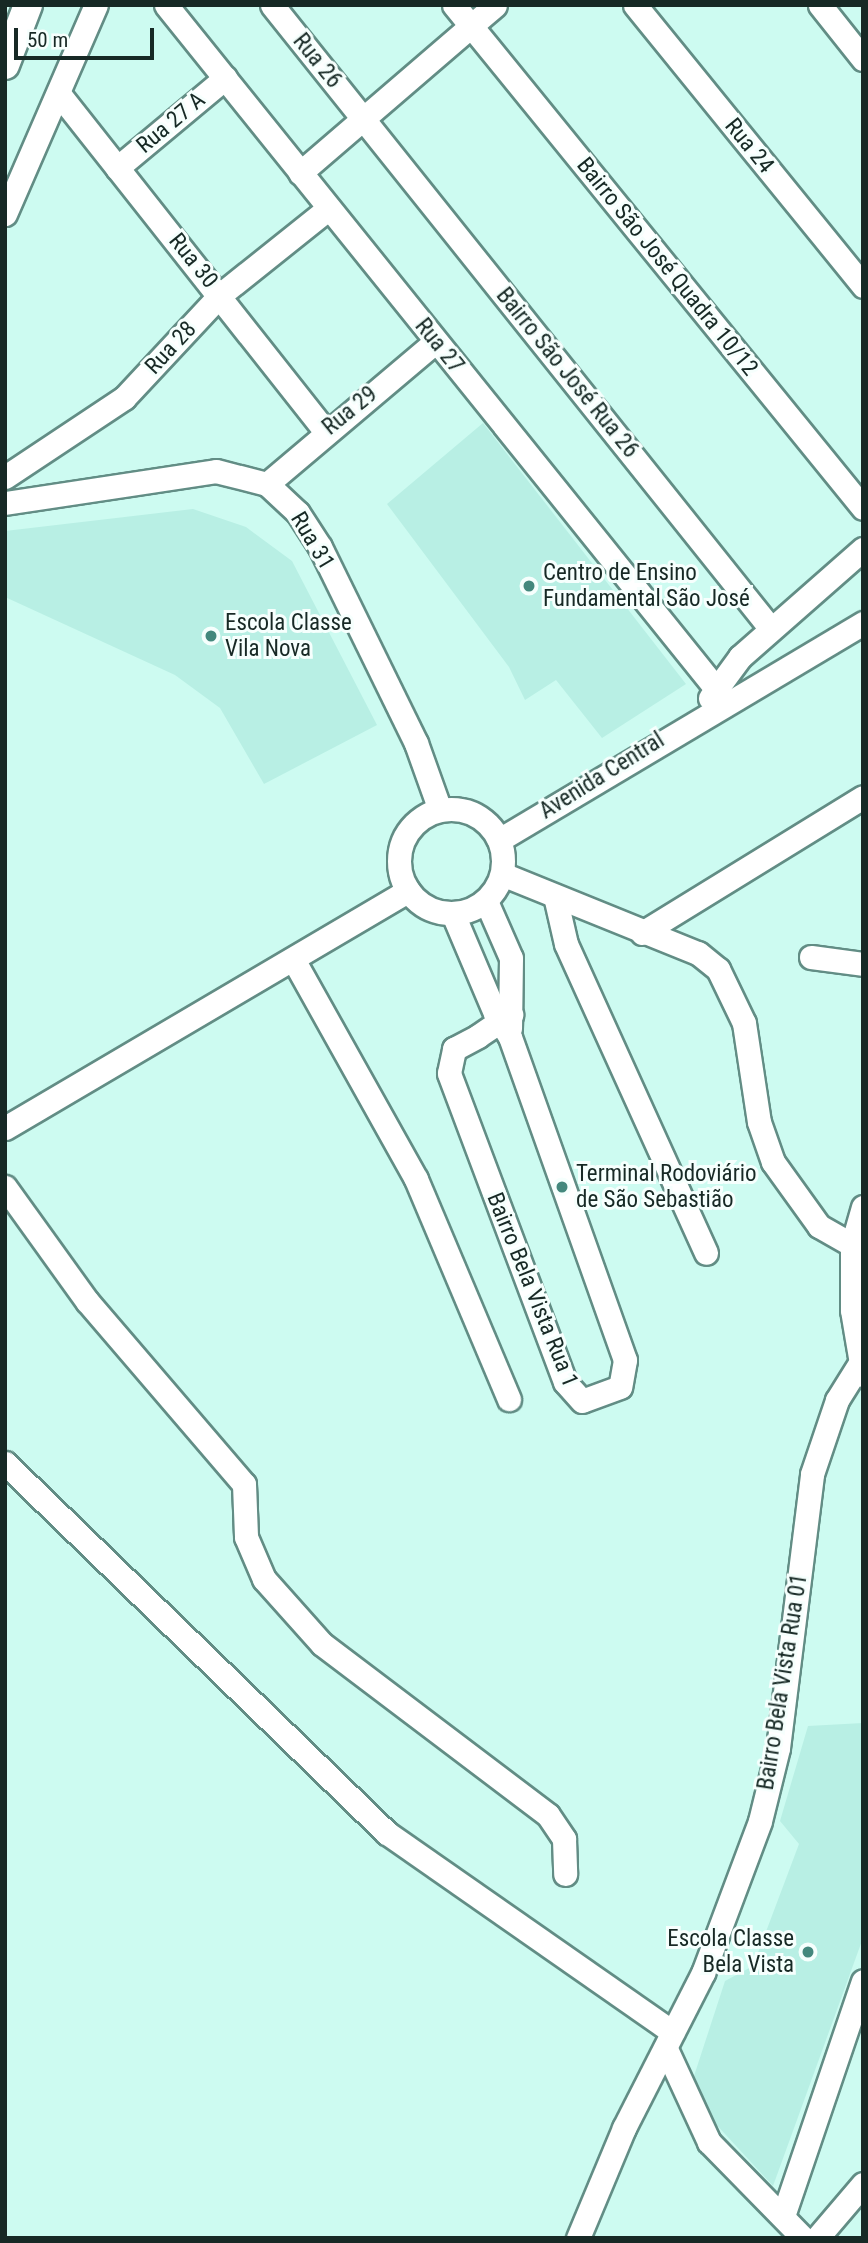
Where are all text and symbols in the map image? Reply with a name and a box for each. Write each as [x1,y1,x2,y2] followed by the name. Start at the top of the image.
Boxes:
[18,14,158,58] scale bar
[27,28,68,52] text: 50 m
[287,28,347,94] street label: Rua 26
[131,86,211,160] street label: Rua 27 A
[719,113,779,179] street label: Rua 24
[570,152,764,382] street label: Bairro São José Quadra 10/12
[163,228,223,294] street label: Rua 30
[490,282,644,464] street label: Bairro São José Rua 26
[409,313,469,379] street label: Rua 27
[140,316,202,380] street label: Rua 28
[317,381,383,441] street label: Rua 29
[284,507,340,575] street label: Rua 31
[543,559,750,613] place label: Centro de Ensino Fundamental São José
[521,578,537,594] marker: Centro de Ensino Fundamental São José
[225,609,352,663] place label: Escola Classe Vila Nova
[203,628,219,644] marker: Escola Classe Vila Nova
[535,727,669,825] street label: Avenida Central
[576,1160,756,1214] place label: Terminal Rodoviário de São Sebastião
[554,1179,570,1195] marker: Terminal Rodoviário de São Sebastião
[480,1189,584,1391] street label: Bairro Bela Vista Rua 1
[752,1572,814,1792] street label: Bairro Bela Vista Rua 01
[667,1925,794,1979] place label: Escola Classe Bela Vista
[800,1944,816,1960] marker: Escola Classe Bela Vista

